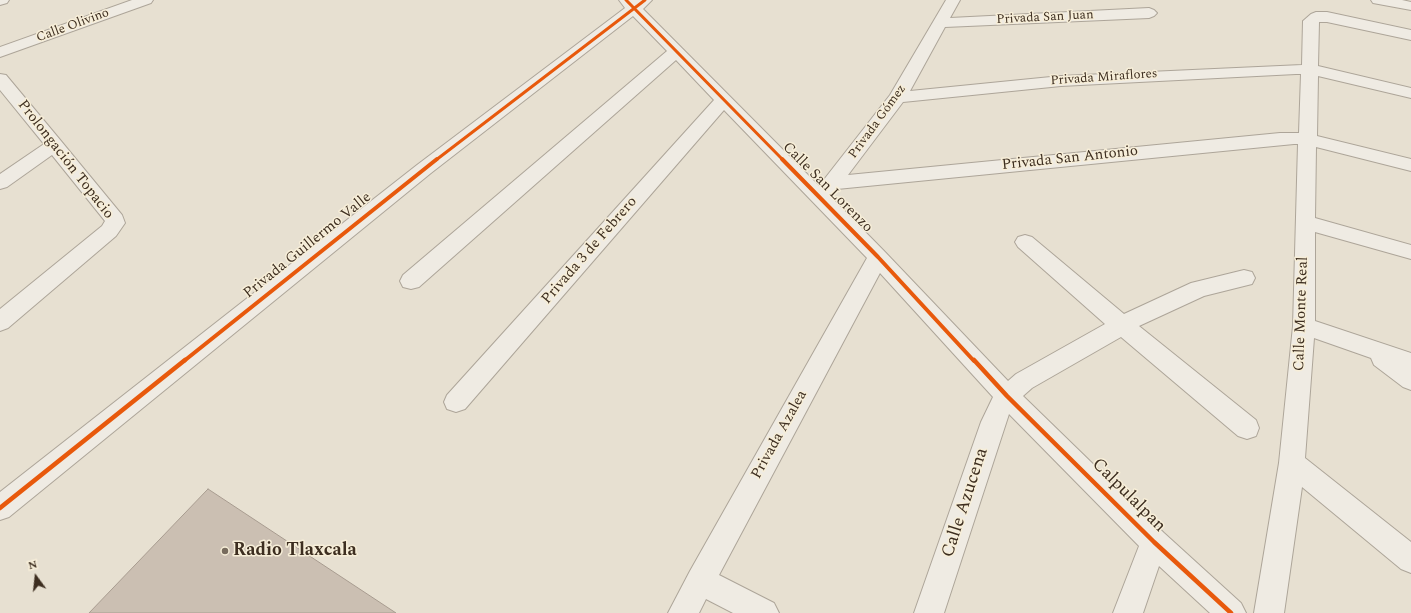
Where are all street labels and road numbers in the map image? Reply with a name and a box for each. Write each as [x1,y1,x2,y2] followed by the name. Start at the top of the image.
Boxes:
[35,6,111,46] street label: Calle Olivino
[996,8,1094,28] street label: Privada San Juan
[1050,66,1158,90] street label: Privada Miraflores
[846,82,910,162] street label: Privada Gómez
[13,97,117,223] street label: Prolongación Topacio
[778,139,876,237] street label: Calle San Lorenzo
[1001,143,1139,175] street label: Privada San Antonio
[240,189,376,303] street label: Privada Guillermo Valle
[538,194,642,308] street label: Privada 3 de Febrero
[1291,257,1313,371] street label: Calle Monte Real
[748,388,812,482] street label: Privada Azalea
[938,445,994,561] street label: Calle Azucena
[1086,454,1170,538] street label: Calpulalpan

